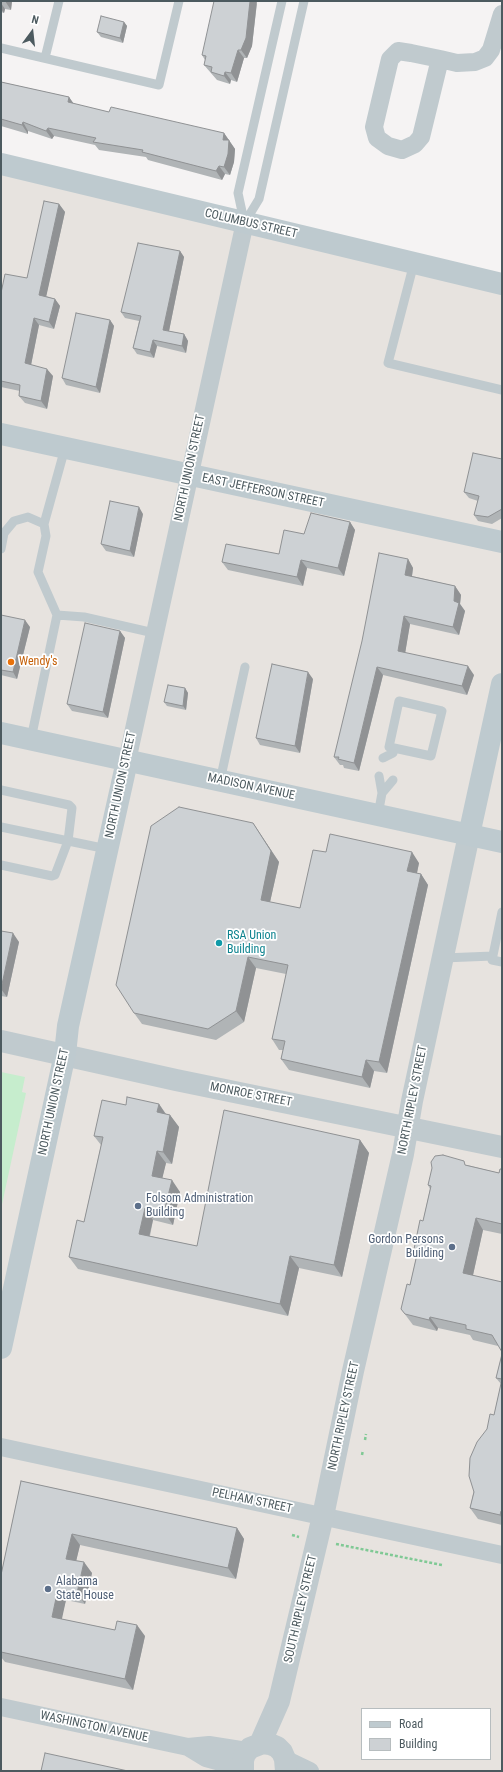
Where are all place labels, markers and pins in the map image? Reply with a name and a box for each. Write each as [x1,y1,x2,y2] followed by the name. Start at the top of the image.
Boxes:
[19,655,58,669] place label: Wendy's
[6,657,16,667] marker: Wendy's
[227,929,276,957] place label: RSA Union Building
[214,938,224,948] marker: RSA Union Building
[146,1192,253,1220] place label: Folsom Administration Building
[133,1201,143,1211] marker: Folsom Administration Building
[368,1233,444,1261] place label: Gordon Persons Building
[447,1242,457,1252] marker: Gordon Persons Building
[56,1575,114,1603] place label: Alabama State House
[43,1584,53,1594] marker: Alabama State House

